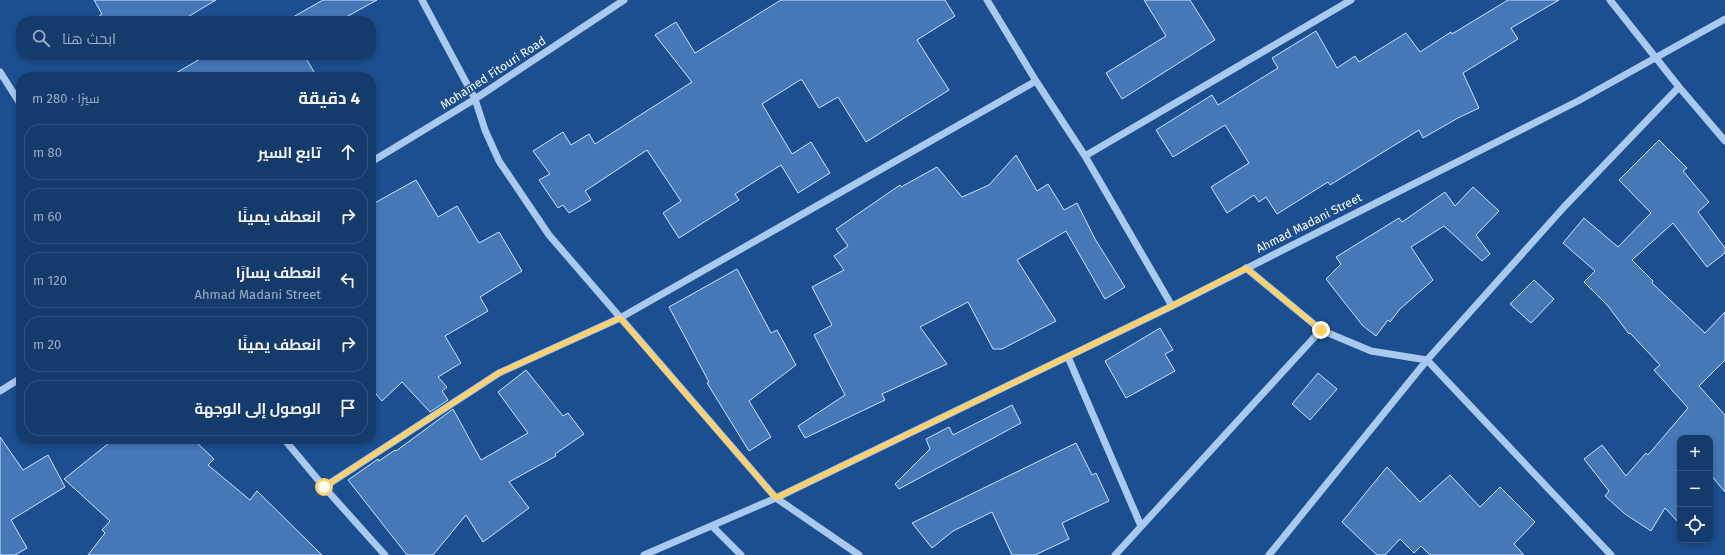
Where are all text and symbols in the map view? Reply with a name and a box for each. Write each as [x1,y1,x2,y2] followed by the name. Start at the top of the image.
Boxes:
[16,16,376,60] search box
[30,27,52,49] icon: search
[62,30,116,48] text: ابحث هنا
[438,34,548,112] street label: Mohamed Fitouri Road
[298,88,360,109] text: 4 دقيقة
[32,91,99,106] text: سيرًا · 280 m
[337,141,359,163] icon: ahead
[258,144,321,162] text: تابع السير
[33,145,62,160] text: 80 m
[1254,190,1365,256] street label: Ahmad Madani Street
[337,205,359,227] icon: right
[237,208,321,226] text: انعطف يمينًا
[33,209,62,224] text: 60 m
[236,264,321,282] text: انعطف يسارًا
[337,269,359,291] icon: left
[33,273,67,288] text: 120 m
[194,287,321,302] text: Ahmad Madani Street
[1312,321,1330,339] route end
[337,333,359,355] icon: right
[237,336,321,354] text: انعطف يمينًا
[33,337,61,352] text: 20 m
[337,397,359,419] icon: arrive
[194,400,321,418] text: الوصول إلى الوجهة
[1677,435,1713,543] map controls
[1677,435,1713,471] button: +
[1677,471,1713,507] button: −
[315,478,333,496] route start
[1677,507,1713,543] button: locate

